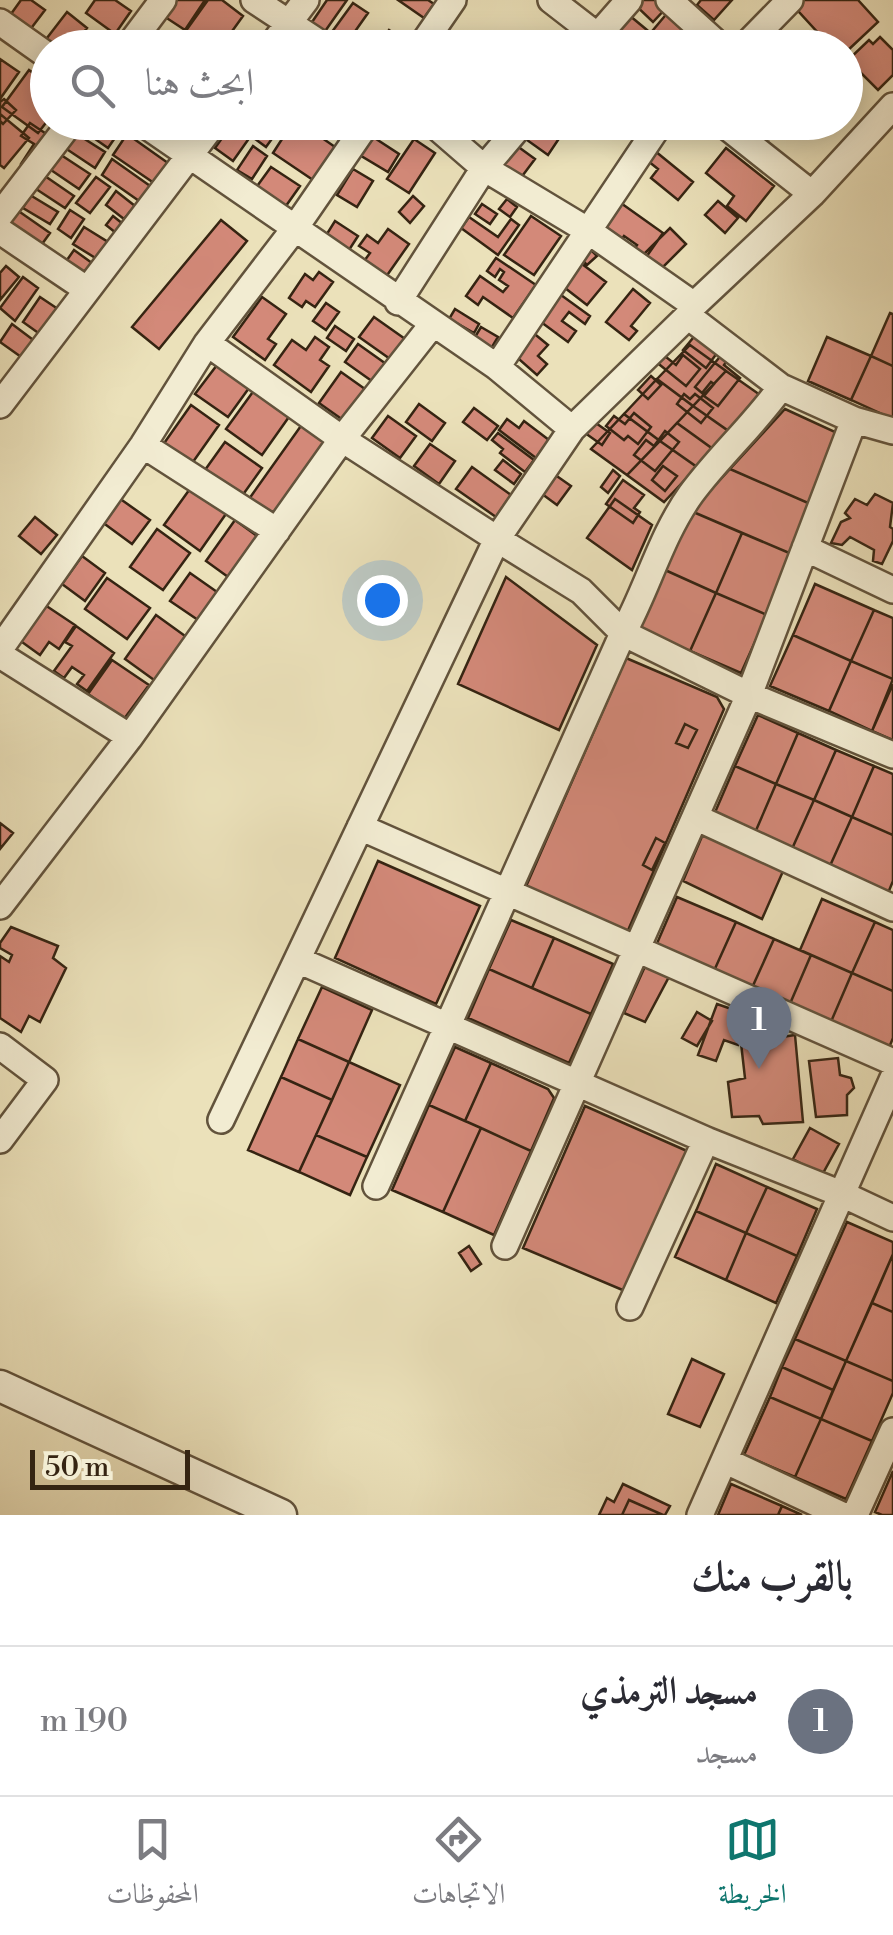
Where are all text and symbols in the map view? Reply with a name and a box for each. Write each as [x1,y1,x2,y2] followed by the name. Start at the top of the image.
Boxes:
[30,30,863,140] search box
[65,58,120,113] icon: search
[145,60,254,107] text: ابحث هنا
[357,575,408,626] your location
[726,986,792,1069] pin: 1
[30,1445,190,1490] scale bar
[45,1450,109,1485] text: 50 m
[691,1551,853,1604] text: بالقرب منك
[580,1668,758,1715] text: مسجد الترمذي
[40,1701,128,1741] text: 190 m
[813,1701,828,1741] text: 1
[695,1733,758,1773] text: مسجد
[107,1812,199,1921] tab: المحفوظات
[412,1812,505,1921] tab: الاتجاهات
[718,1812,786,1921] tab: الخريطة

